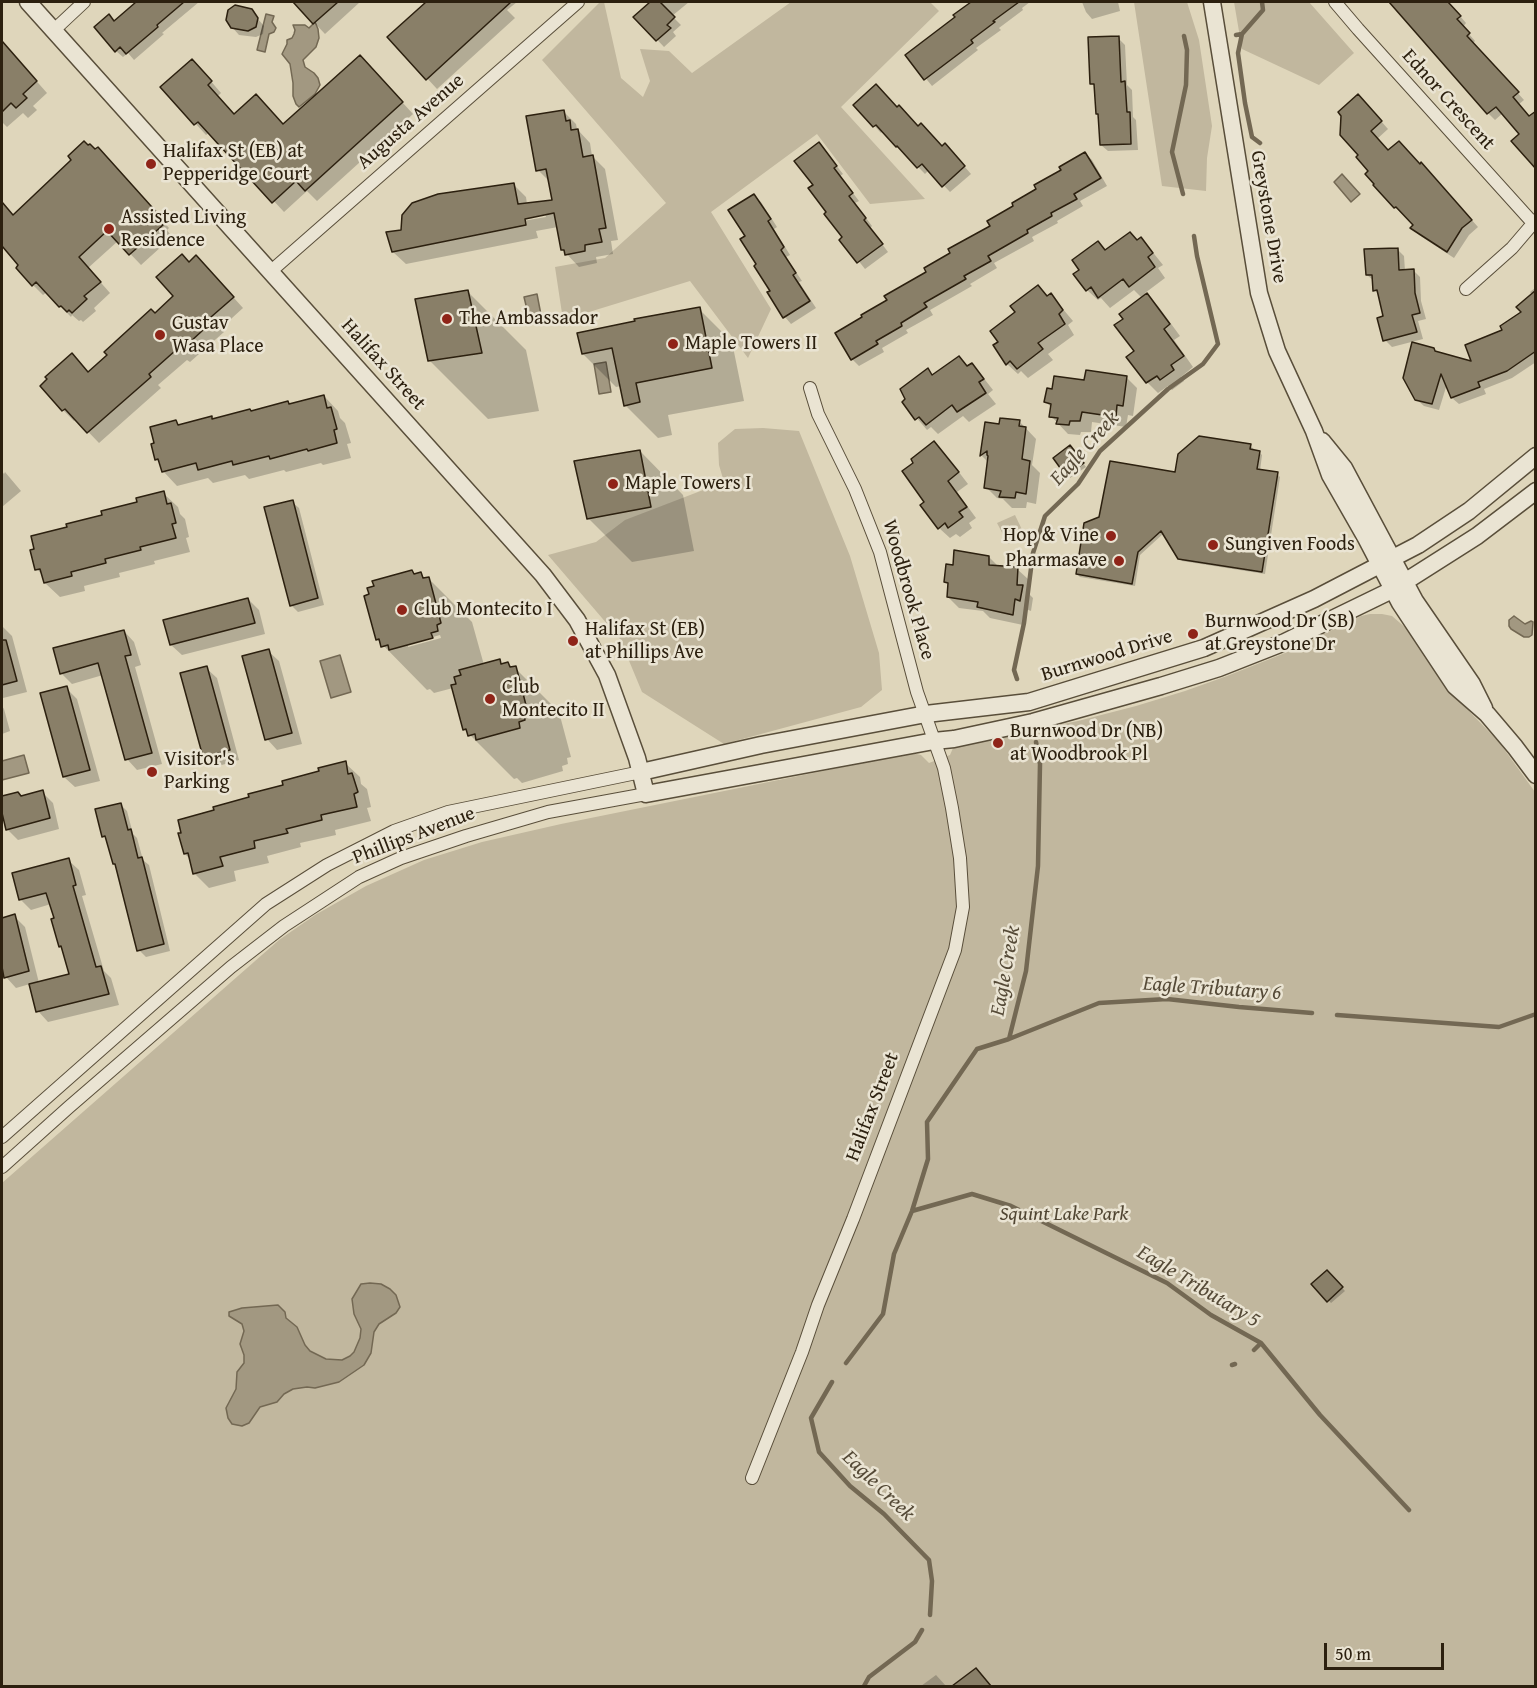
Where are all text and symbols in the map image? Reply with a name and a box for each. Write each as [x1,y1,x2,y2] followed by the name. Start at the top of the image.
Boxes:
[1396,45,1500,155] street label: Ednor Crescent
[353,69,469,175] street label: Augusta Avenue
[163,140,310,187] place label: Halifax St (EB) at Pepperidge Court
[1245,149,1291,285] street label: Greystone Drive
[144,157,158,171] marker: Halifax St (EB) at Pepperidge Court
[121,206,246,253] place label: Assisted Living Residence
[102,222,116,236] marker: Assisted Living Residence
[459,307,598,331] place label: The Ambassador
[172,312,264,359] place label: Gustav Wasa Place
[440,312,454,326] marker: The Ambassador
[336,314,430,416] street label: Halifax Street
[153,328,167,342] marker: Gustav Wasa Place
[685,332,817,356] place label: Maple Towers II
[666,337,680,351] marker: Maple Towers II
[1045,407,1125,491] water label: Eagle Creek
[625,472,751,496] place label: Maple Towers I
[606,477,620,491] marker: Maple Towers I
[877,517,939,663] street label: Woodbrook Place
[1003,524,1099,548] place label: Hop & Vine
[1104,529,1118,543] marker: Hop & Vine
[1225,533,1355,557] place label: Sungiven Foods
[1206,538,1220,552] marker: Sungiven Foods
[1006,549,1107,573] place label: Pharmasave
[1112,554,1126,568] marker: Pharmasave
[414,598,553,622] place label: Club Montecito I
[395,603,409,617] marker: Club Montecito I
[1205,610,1355,657] place label: Burnwood Dr (SB) at Greystone Dr
[585,618,705,665] place label: Halifax St (EB) at Phillips Ave
[1039,625,1175,687] street label: Burnwood Drive
[1186,627,1200,641] marker: Burnwood Dr (SB) at Greystone Dr
[566,634,580,648] marker: Halifax St (EB) at Phillips Ave
[502,676,605,723] place label: Club Montecito II
[483,692,497,706] marker: Club Montecito II
[1010,720,1163,767] place label: Burnwood Dr (NB) at Woodbrook Pl
[991,736,1005,750] marker: Burnwood Dr (NB) at Woodbrook Pl
[164,748,235,795] place label: Visitor's Parking
[145,765,159,779] marker: Visitor's Parking
[349,802,479,870] street label: Phillips Avenue
[986,924,1026,1018] water label: Eagle Creek
[1142,972,1282,1006] water label: Eagle Tributary 6
[841,1049,905,1165] street label: Halifax Street
[1000,1203,1128,1227] park label: Squint Lake Park
[1132,1240,1264,1334] water label: Eagle Tributary 5
[836,1445,920,1527] water label: Eagle Creek
[1327,1631,1447,1669] scale bar
[1335,1640,1371,1667] text: 50 m

